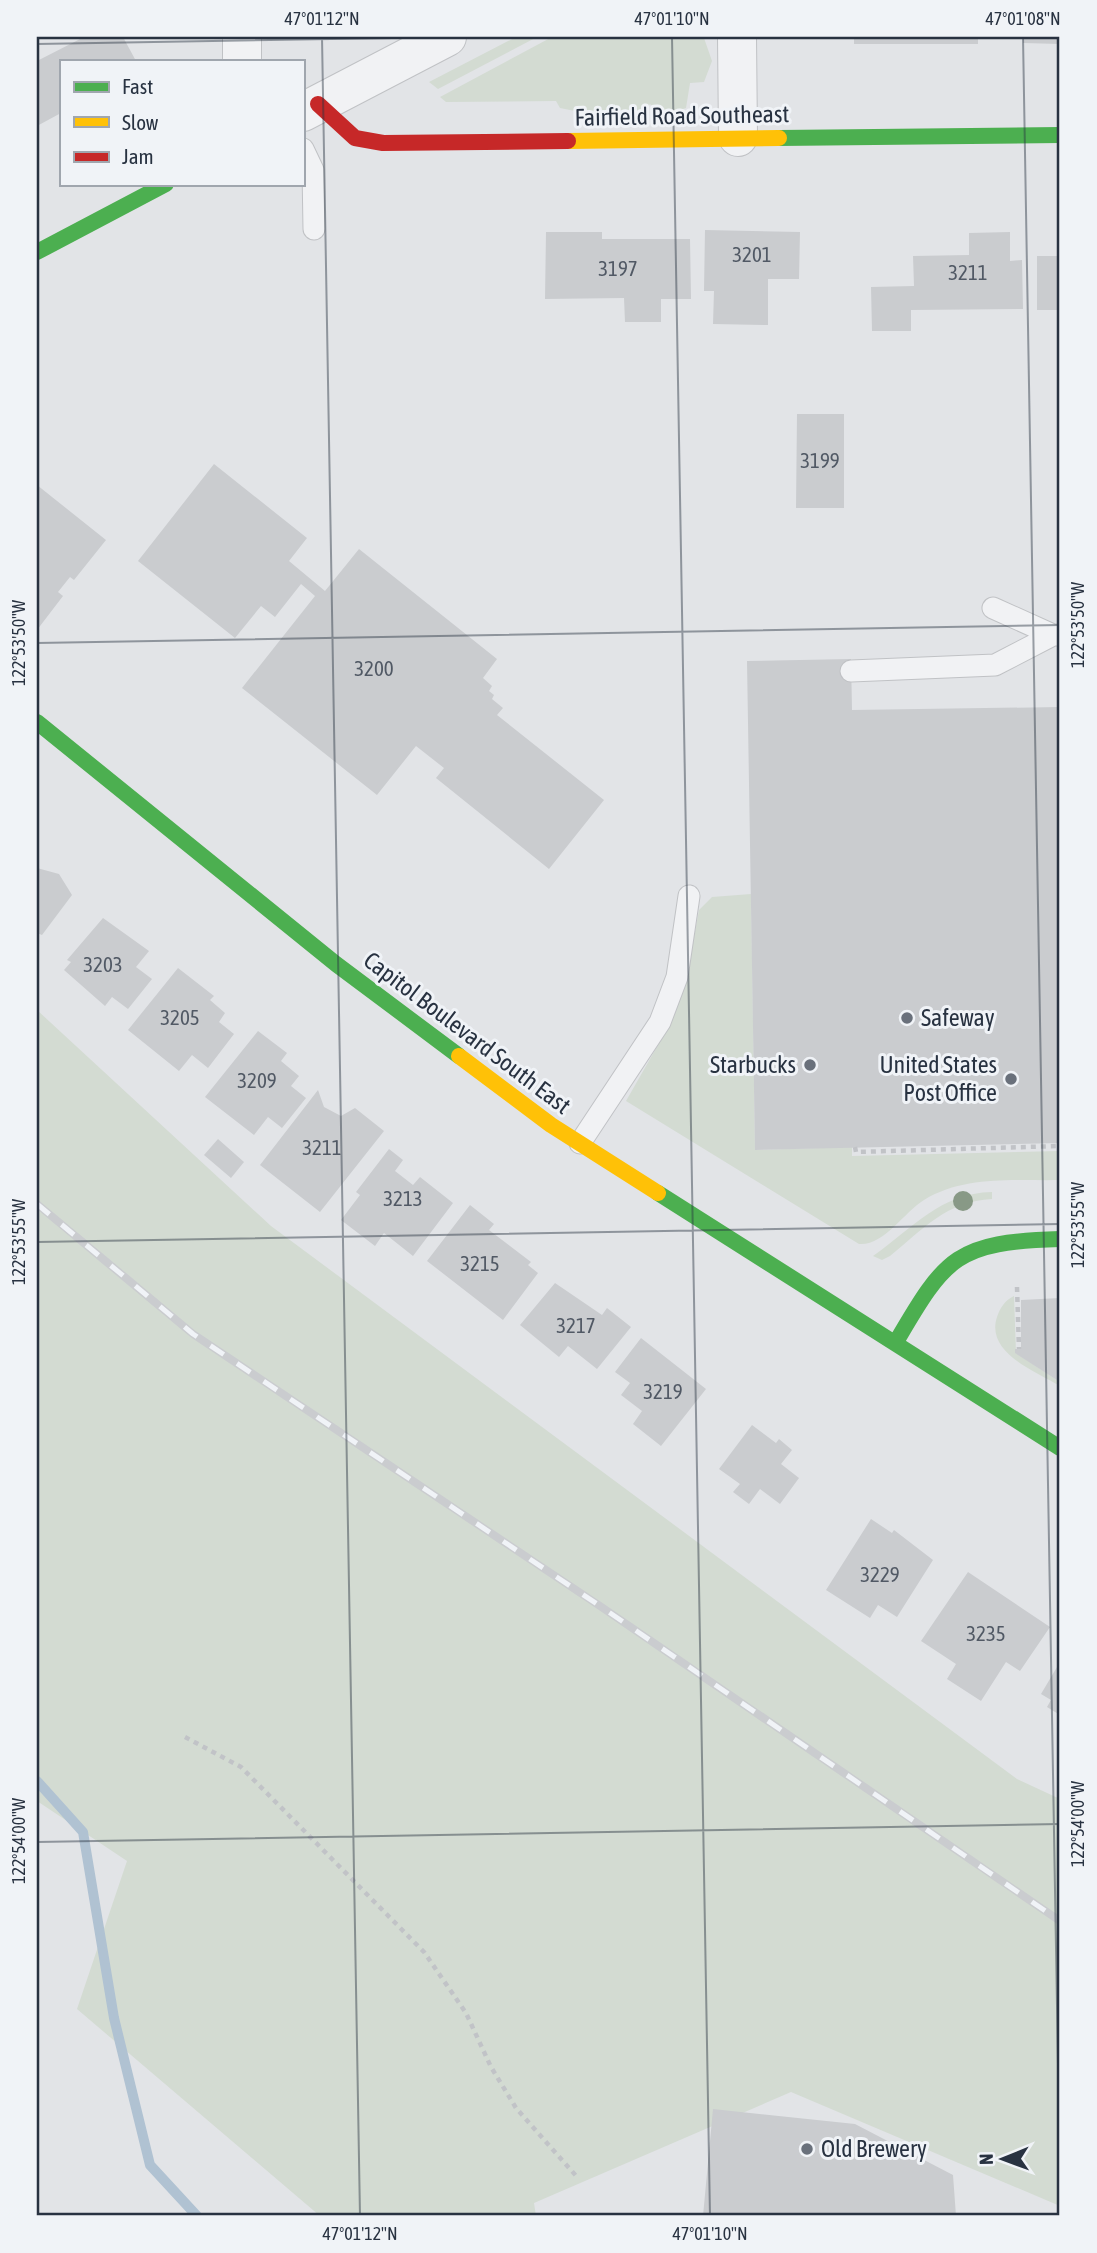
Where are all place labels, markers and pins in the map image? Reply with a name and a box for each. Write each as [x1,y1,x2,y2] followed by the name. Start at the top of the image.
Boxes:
[921,1004,995,1031] place label: Safeway
[899,1010,915,1026] marker: Safeway
[710,1051,796,1078] place label: Starbucks
[879,1051,997,1106] place label: United States Post Office
[802,1057,818,1073] marker: Starbucks
[1003,1071,1019,1087] marker: United States Post Office
[821,2135,927,2162] place label: Old Brewery
[799,2141,815,2157] marker: Old Brewery

